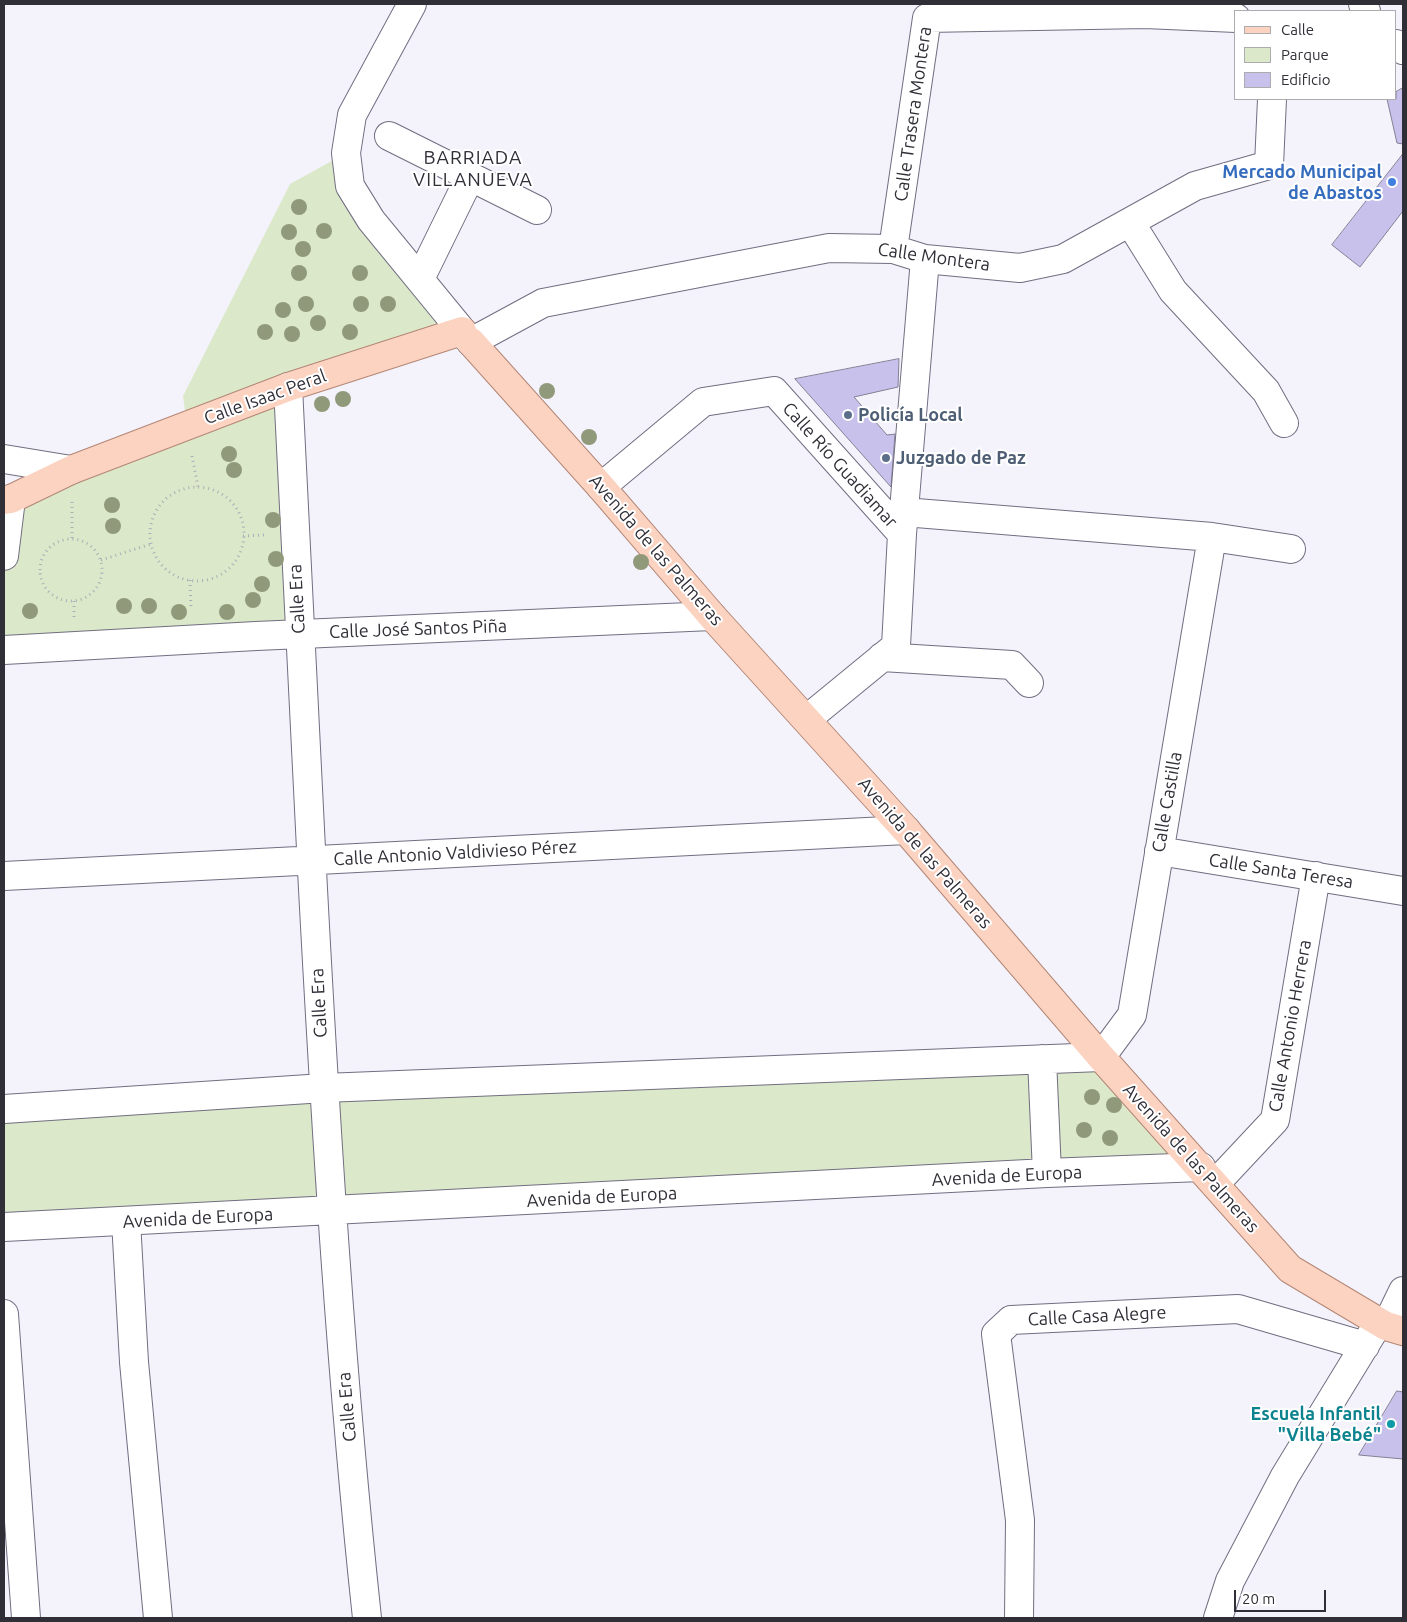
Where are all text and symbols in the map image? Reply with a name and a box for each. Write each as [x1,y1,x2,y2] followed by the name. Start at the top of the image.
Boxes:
[1234,10,1397,100] legend
[1281,21,1314,38] text: Calle
[890,25,936,203] street label: Calle Trasera Montera
[1281,46,1329,63] text: Parque
[1281,71,1330,88] text: Edificio
[412,147,534,191] district label: BARRIADA VILLANUEVA
[1222,161,1382,203] place label: Mercado Municipal de Abastos
[1386,176,1398,188] marker: Mercado Municipal de Abastos
[876,238,992,276] street label: Calle Montera
[201,365,329,429] street label: Calle Isaac Peral
[778,398,902,532] street label: Calle Río Guadiamar
[858,404,963,426] place label: Policía Local
[842,409,854,421] marker: Policía Local
[896,447,1026,469] place label: Juzgado de Paz
[880,452,892,464] marker: Juzgado de Paz
[584,470,728,630] street label: Avenida de las Palmeras
[284,564,310,634] street label: Calle Era
[329,615,507,643] street label: Calle José Santos Piña
[1148,750,1186,854] street label: Calle Castilla
[853,773,997,933] street label: Avenida de las Palmeras
[333,836,577,870] street label: Calle Antonio Valdivieso Pérez
[1207,849,1355,893] street label: Calle Santa Teresa
[1264,938,1316,1114] street label: Calle Antonio Herrera
[306,968,332,1038] street label: Calle Era
[1118,1079,1264,1237] street label: Avenida de las Palmeras
[931,1161,1083,1191] street label: Avenida de Europa
[526,1182,678,1212] street label: Avenida de Europa
[122,1203,274,1233] street label: Avenida de Europa
[1027,1302,1167,1330] street label: Calle Casa Alegre
[333,1371,361,1443] street label: Calle Era
[1251,1403,1381,1446] place label: Escuela Infantil "Villa Bebé"
[1385,1418,1397,1430] marker: Escuela Infantil "Villa Bebé"
[1237,1580,1330,1612] scale bar
[1242,1590,1275,1607] text: 20 m

